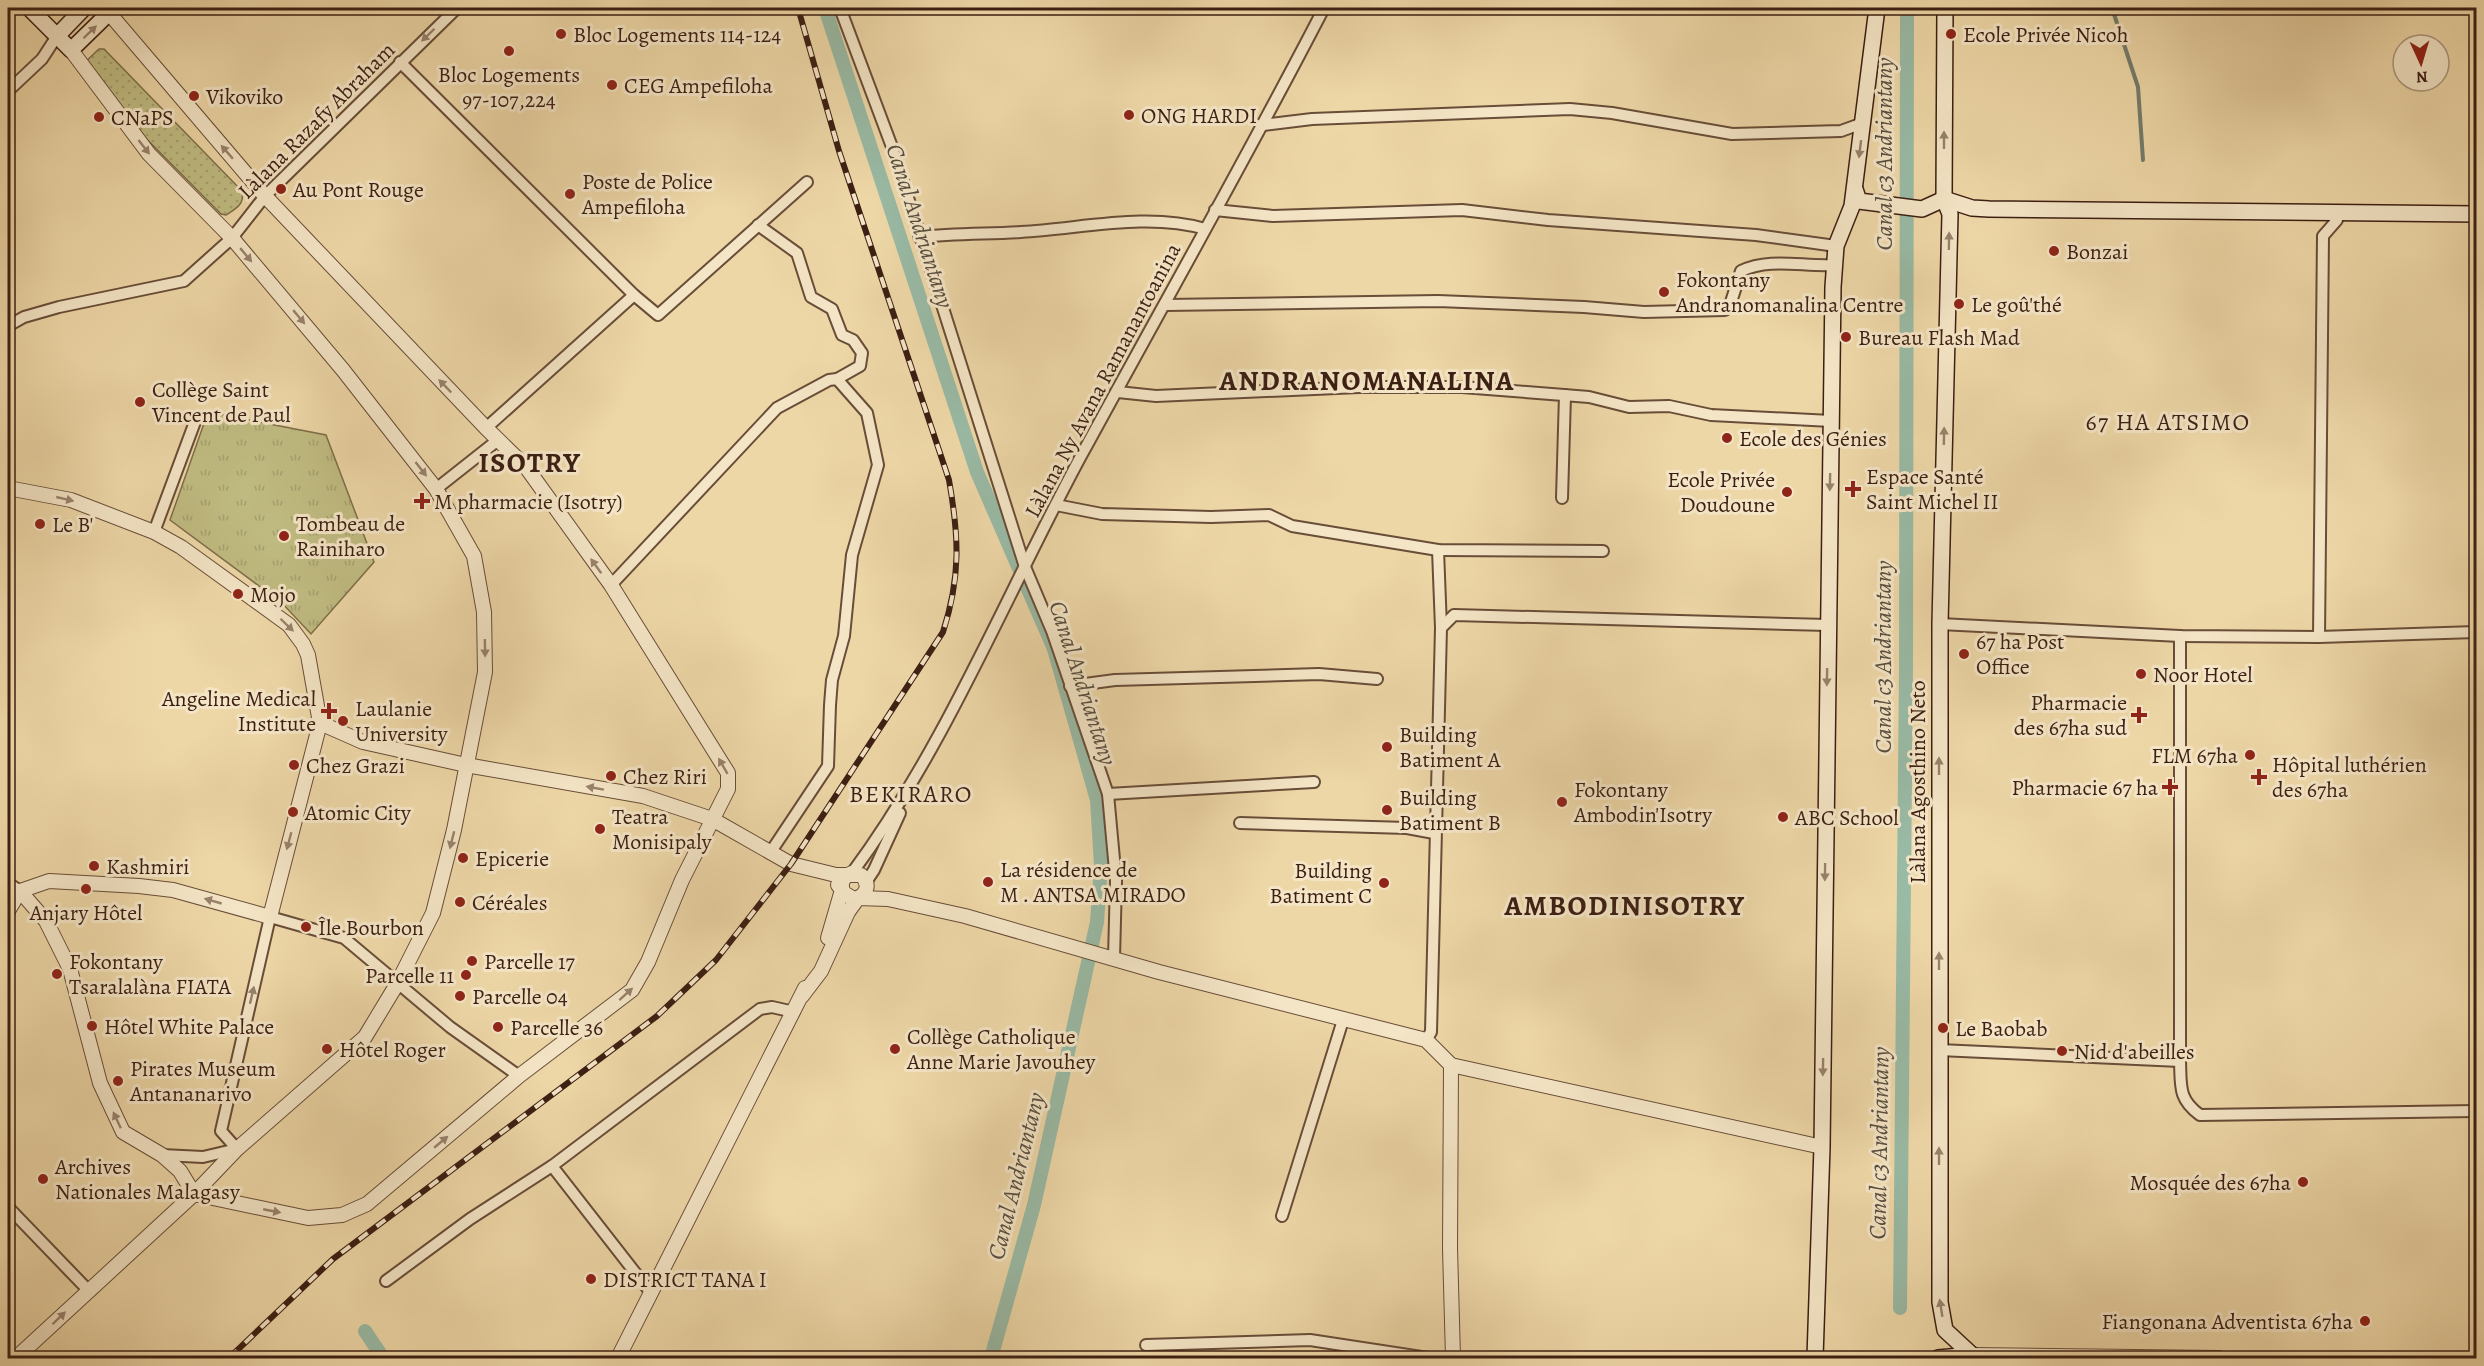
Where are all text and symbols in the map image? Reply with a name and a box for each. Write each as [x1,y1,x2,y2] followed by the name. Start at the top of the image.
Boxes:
[573,20,781,50] place label: Bloc Logements 114-124
[1963,20,2129,50] place label: Ecole Privée Nicoh
[82,25,96,39] one-way arrow
[554,27,568,41] marker: Bloc Logements 114-124
[1944,27,1958,41] marker: Ecole Privée Nicoh
[421,28,436,42] one-way arrow
[2391,33,2451,93] north arrow
[231,35,402,206] street label: Làlana Razafy Abraham
[502,44,516,58] marker: Bloc Logements 97-107,224
[1868,57,1900,251] water label: Canal c3 Andriantany
[438,60,580,115] place label: Bloc Logements 97-107,224
[2415,66,2429,88] text: N
[624,71,774,101] place label: CEG Ampefiloha
[605,78,619,92] marker: CEG Ampefiloha
[205,82,283,112] place label: Vikoviko
[187,89,201,103] marker: Vikoviko
[1141,101,1257,131] place label: ONG HARDI
[111,103,174,133] place label: CNaPS
[1122,108,1136,122] marker: ONG HARDI
[92,110,106,124] marker: CNaPS
[1939,131,1949,150] one-way arrow
[138,139,151,155] one-way arrow
[878,140,962,313] water label: Canal Andriantany
[1855,140,1864,159] one-way arrow
[220,144,233,160] one-way arrow
[581,167,713,222] place label: Poste de Police Ampefiloha
[292,175,424,205] place label: Au Pont Rouge
[274,182,288,196] marker: Au Pont Rouge
[563,187,577,201] marker: Poste de Police Ampefiloha
[1945,231,1954,250] one-way arrow
[1018,237,1189,523] street label: Làlana Ny Avana Ramanantoanina
[2066,237,2129,267] place label: Bonzai
[2047,244,2061,258] marker: Bonzai
[240,247,253,263] one-way arrow
[1675,265,1903,320] place label: Fokontany Andranomanalina Centre
[1657,285,1671,299] marker: Fokontany Andranomanalina Centre
[1971,290,2062,320] place label: Le goû'thé
[1952,297,1966,311] marker: Le goû'thé
[292,309,305,325] one-way arrow
[1858,323,2020,353] place label: Bureau Flash Mad
[1839,330,1853,344] marker: Bureau Flash Mad
[1218,362,1515,400] district label: ANDRANOMANALINA
[151,375,291,430] place label: Collège Saint Vincent de Paul
[439,379,453,393] one-way arrow
[133,395,147,409] marker: Collège Saint Vincent de Paul
[2085,406,2251,438] district label: 67 HA ATSIMO
[1739,424,1887,454] place label: Ecole des Génies
[1940,426,1949,445] one-way arrow
[1720,431,1734,445] marker: Ecole des Génies
[479,444,581,482] district label: ISOTRY
[414,461,427,477] one-way arrow
[1866,462,1999,517] place label: Espace Santé Saint Michel II
[1667,465,1775,520] place label: Ecole Privée Doudoune
[1825,473,1835,492] one-way arrow
[1844,480,1862,498] marker: Espace Santé Saint Michel II
[1780,485,1794,499] marker: Ecole Privée Doudoune
[434,487,623,517] place label: M pharmacie (Isotry)
[415,494,429,508] marker: M pharmacie (Isotry)
[56,495,75,504] one-way arrow
[296,509,405,564] place label: Tombeau de Rainiharo
[52,510,94,540] place label: Le B'
[33,517,47,531] marker: Le B'
[277,529,291,543] marker: Tombeau de Rainiharo
[591,558,603,573] one-way arrow
[1867,560,1899,754] water label: Canal c3 Andriantany
[250,580,296,610] place label: Mojo
[231,587,245,601] marker: Mojo
[1041,597,1125,770] water label: Canal Andriantany
[280,618,295,632] one-way arrow
[1976,627,2064,682] place label: 67 ha Post Office
[480,639,490,658] one-way arrow
[1957,647,1971,661] marker: 67 ha Post Office
[2153,660,2253,690] place label: Noor Hotel
[2134,667,2148,681] marker: Noor Hotel
[1822,668,1832,687] one-way arrow
[1903,680,1933,884] street label: Làlana Agosthino Neto
[161,684,316,739] place label: Angeline Medical Institute
[2014,688,2127,743] place label: Pharmacie des 67ha sud
[355,694,448,749] place label: Laulanie University
[320,702,338,720] marker: Angeline Medical Institute
[2132,708,2146,722] marker: Pharmacie des 67ha sud
[336,714,350,728] marker: Laulanie University
[1399,720,1502,775] place label: Building Batiment A
[1380,740,1394,754] marker: Building Batiment A
[2151,741,2239,771] place label: FLM 67ha
[2243,748,2257,762] marker: FLM 67ha
[2272,750,2427,805] place label: Hôpital luthérien des 67ha
[306,751,405,781] place label: Chez Grazi
[718,757,728,774] one-way arrow
[1934,757,1944,776] one-way arrow
[287,758,301,772] marker: Chez Grazi
[623,762,707,792] place label: Chez Riri
[2250,768,2268,786] marker: Hôpital luthérien des 67ha
[604,769,618,783] marker: Chez Riri
[2011,773,2159,803] place label: Pharmacie 67 ha
[1573,775,1712,830] place label: Fokontany Ambodin'Isotry
[849,778,973,810] district label: BEKIRARO
[2163,780,2177,794] marker: Pharmacie 67 ha
[586,783,605,792] one-way arrow
[1399,783,1501,838] place label: Building Batiment B
[1555,795,1569,809] marker: Fokontany Ambodin'Isotry
[304,798,411,828] place label: Atomic City
[612,802,712,857] place label: Teatra Monisipaly
[1380,803,1394,817] marker: Building Batiment B
[1794,803,1899,833] place label: ABC School
[286,805,300,819] marker: Atomic City
[1776,810,1790,824] marker: ABC School
[593,822,607,836] marker: Teatra Monisipaly
[446,830,456,849] one-way arrow
[284,832,294,850] one-way arrow
[475,844,549,874] place label: Epicerie
[456,851,470,865] marker: Epicerie
[106,852,190,882] place label: Kashmiri
[1000,855,1186,910] place label: La résidence de M . ANTSA MIRADO
[1270,856,1372,911] place label: Building Batiment C
[87,859,101,873] marker: Kashmiri
[1820,863,1830,882] one-way arrow
[981,875,995,889] marker: La résidence de M . ANTSA MIRADO
[1377,876,1391,890] marker: Building Batiment C
[79,882,93,896] marker: Anjary Hôtel
[1503,887,1746,925] district label: AMBODINISOTRY
[472,888,548,918] place label: Céréales
[453,895,467,909] marker: Céréales
[204,896,222,905] one-way arrow
[29,898,142,928] place label: Anjary Hôtel
[318,913,424,943] place label: Île Bourbon
[299,920,313,934] marker: Île Bourbon
[69,947,232,1002] place label: Fokontany Tsaralalàna FIATA
[484,947,575,977] place label: Parcelle 17
[1934,952,1944,971] one-way arrow
[465,954,479,968] marker: Parcelle 17
[365,961,454,991] place label: Parcelle 11
[50,967,64,981] marker: Fokontany Tsaralalàna FIATA
[459,968,473,982] marker: Parcelle 11
[472,982,568,1012] place label: Parcelle 04
[248,986,257,1005] one-way arrow
[618,988,633,1001] one-way arrow
[453,989,467,1003] marker: Parcelle 04
[104,1012,274,1042] place label: Hôtel White Palace
[510,1013,603,1043] place label: Parcelle 36
[1955,1014,2047,1044] place label: Le Baobab
[85,1019,99,1033] marker: Hôtel White Palace
[491,1020,505,1034] marker: Parcelle 36
[1936,1021,1950,1035] marker: Le Baobab
[906,1022,1096,1077] place label: Collège Catholique Anne Marie Javouhey
[339,1035,446,1065] place label: Hôtel Roger
[2074,1037,2195,1067] place label: Nid d'abeilles
[320,1042,334,1056] marker: Hôtel Roger
[888,1042,902,1056] marker: Collège Catholique Anne Marie Javouhey
[2055,1044,2069,1058] marker: Nid d'abeilles
[1861,1046,1897,1240] water label: Canal c3 Andriantany
[129,1054,276,1109] place label: Pirates Museum Antananarivo
[1818,1058,1828,1077] one-way arrow
[111,1074,125,1088] marker: Pirates Museum Antananarivo
[980,1089,1052,1263] water label: Canal Andriantany
[113,1111,122,1128] one-way arrow
[433,1135,449,1148] one-way arrow
[1934,1147,1944,1166] one-way arrow
[54,1152,240,1207] place label: Archives Nationales Malagasy
[2129,1168,2292,1198] place label: Mosquée des 67ha
[36,1172,50,1186] marker: Archives Nationales Malagasy
[2296,1175,2310,1189] marker: Mosquée des 67ha
[262,1207,281,1216] one-way arrow
[603,1265,767,1295] place label: DISTRICT TANA I
[584,1272,598,1286] marker: DISTRICT TANA I
[1937,1299,1946,1318] one-way arrow
[2101,1307,2354,1337] place label: Fiangonana Adventista 67ha
[51,1311,66,1325] one-way arrow
[2358,1314,2372,1328] marker: Fiangonana Adventista 67ha

